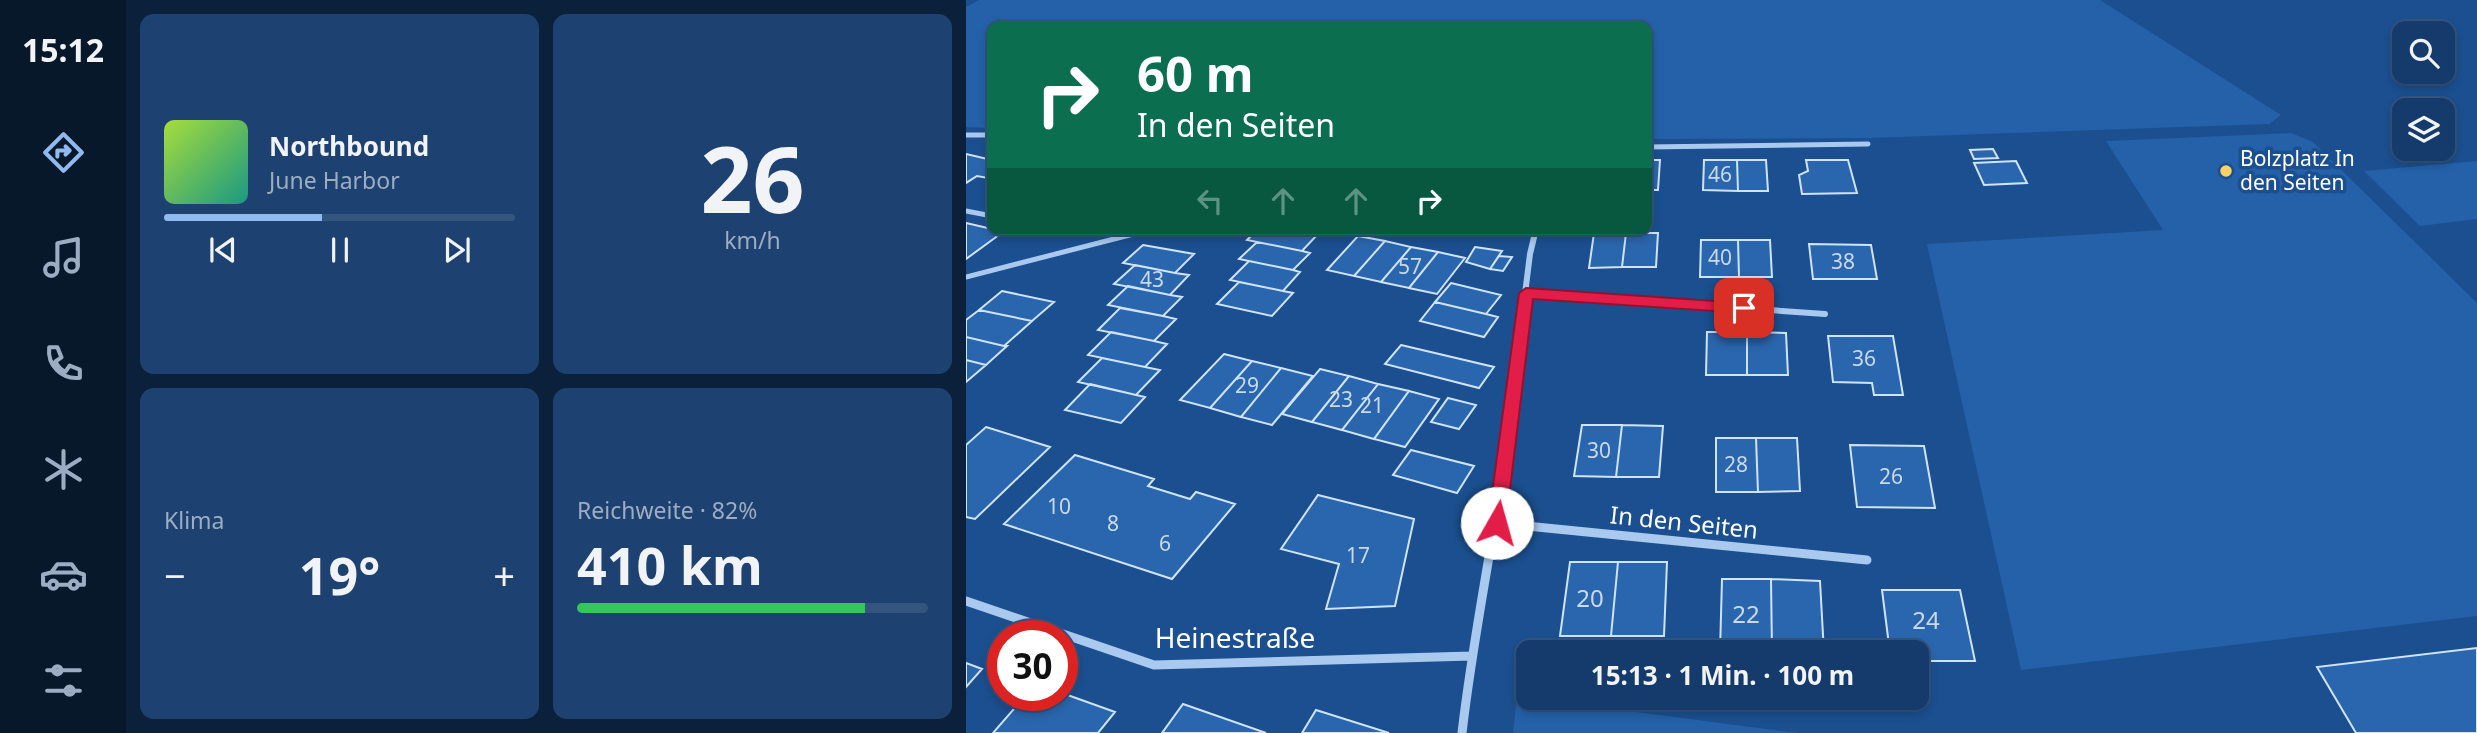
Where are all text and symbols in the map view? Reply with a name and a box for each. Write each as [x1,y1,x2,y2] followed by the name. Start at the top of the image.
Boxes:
[2392,21,2455,161] map controls
[2392,21,2455,84] button: search
[22,28,104,71] text: 15:12
[1137,40,1254,106] text: 60 m
[1022,49,1113,140] icon: right
[2392,98,2455,161] button: layers
[1137,103,1335,146] text: In den Seiten
[700,116,805,240] text: 26
[39,128,88,177] icon: directions
[269,128,429,164] text: Northbound
[2240,144,2355,196] place label: Bolzplatz In den Seiten
[1708,160,1732,188] house number: 46
[2218,163,2234,179] marker: Bolzplatz In den Seiten
[269,164,400,196] text: June Harbor
[1191,182,1229,220] icon: left
[1264,182,1302,220] icon: ahead
[1337,182,1375,220] icon: ahead
[1410,182,1448,220] icon: right
[724,224,781,256] text: km/h
[204,231,242,269] icon: previous
[321,231,359,269] icon: pause
[438,231,476,269] icon: next
[39,233,88,282] icon: music
[1708,243,1732,271] house number: 40
[1831,247,1855,275] house number: 38
[1398,252,1422,280] house number: 57
[1140,265,1164,293] house number: 43
[1714,278,1774,338] pin
[1725,289,1763,327] icon: arrive
[39,339,88,388] icon: phone
[1852,344,1876,372] house number: 36
[1235,371,1259,399] house number: 29
[1329,385,1353,413] house number: 23
[1360,391,1384,419] house number: 21
[1587,436,1611,464] house number: 30
[39,445,88,494] icon: climate
[1724,450,1748,478] house number: 28
[1879,462,1903,490] house number: 26
[1460,486,1534,560] position arrow
[1047,492,1071,520] house number: 10
[577,494,757,526] text: Reichweite · 82%
[1609,497,1760,546] street label: In den Seiten
[164,504,225,536] text: Klima
[1107,509,1119,537] house number: 8
[577,529,763,600] text: 410 km
[1159,529,1171,557] house number: 6
[299,539,380,610] text: 19°
[1346,541,1370,569] house number: 17
[164,549,186,601] text: −
[493,549,515,601] text: +
[39,550,88,599] icon: car
[1576,581,1604,614] house number: 20
[1732,597,1760,630] house number: 22
[1912,603,1940,636] house number: 24
[1155,618,1315,656] street label: Heinestraße
[987,620,1078,711] speed limit sign: 30
[39,656,88,705] icon: filters
[1591,657,1854,693] text: 15:13 · 1 Min. · 100 m

